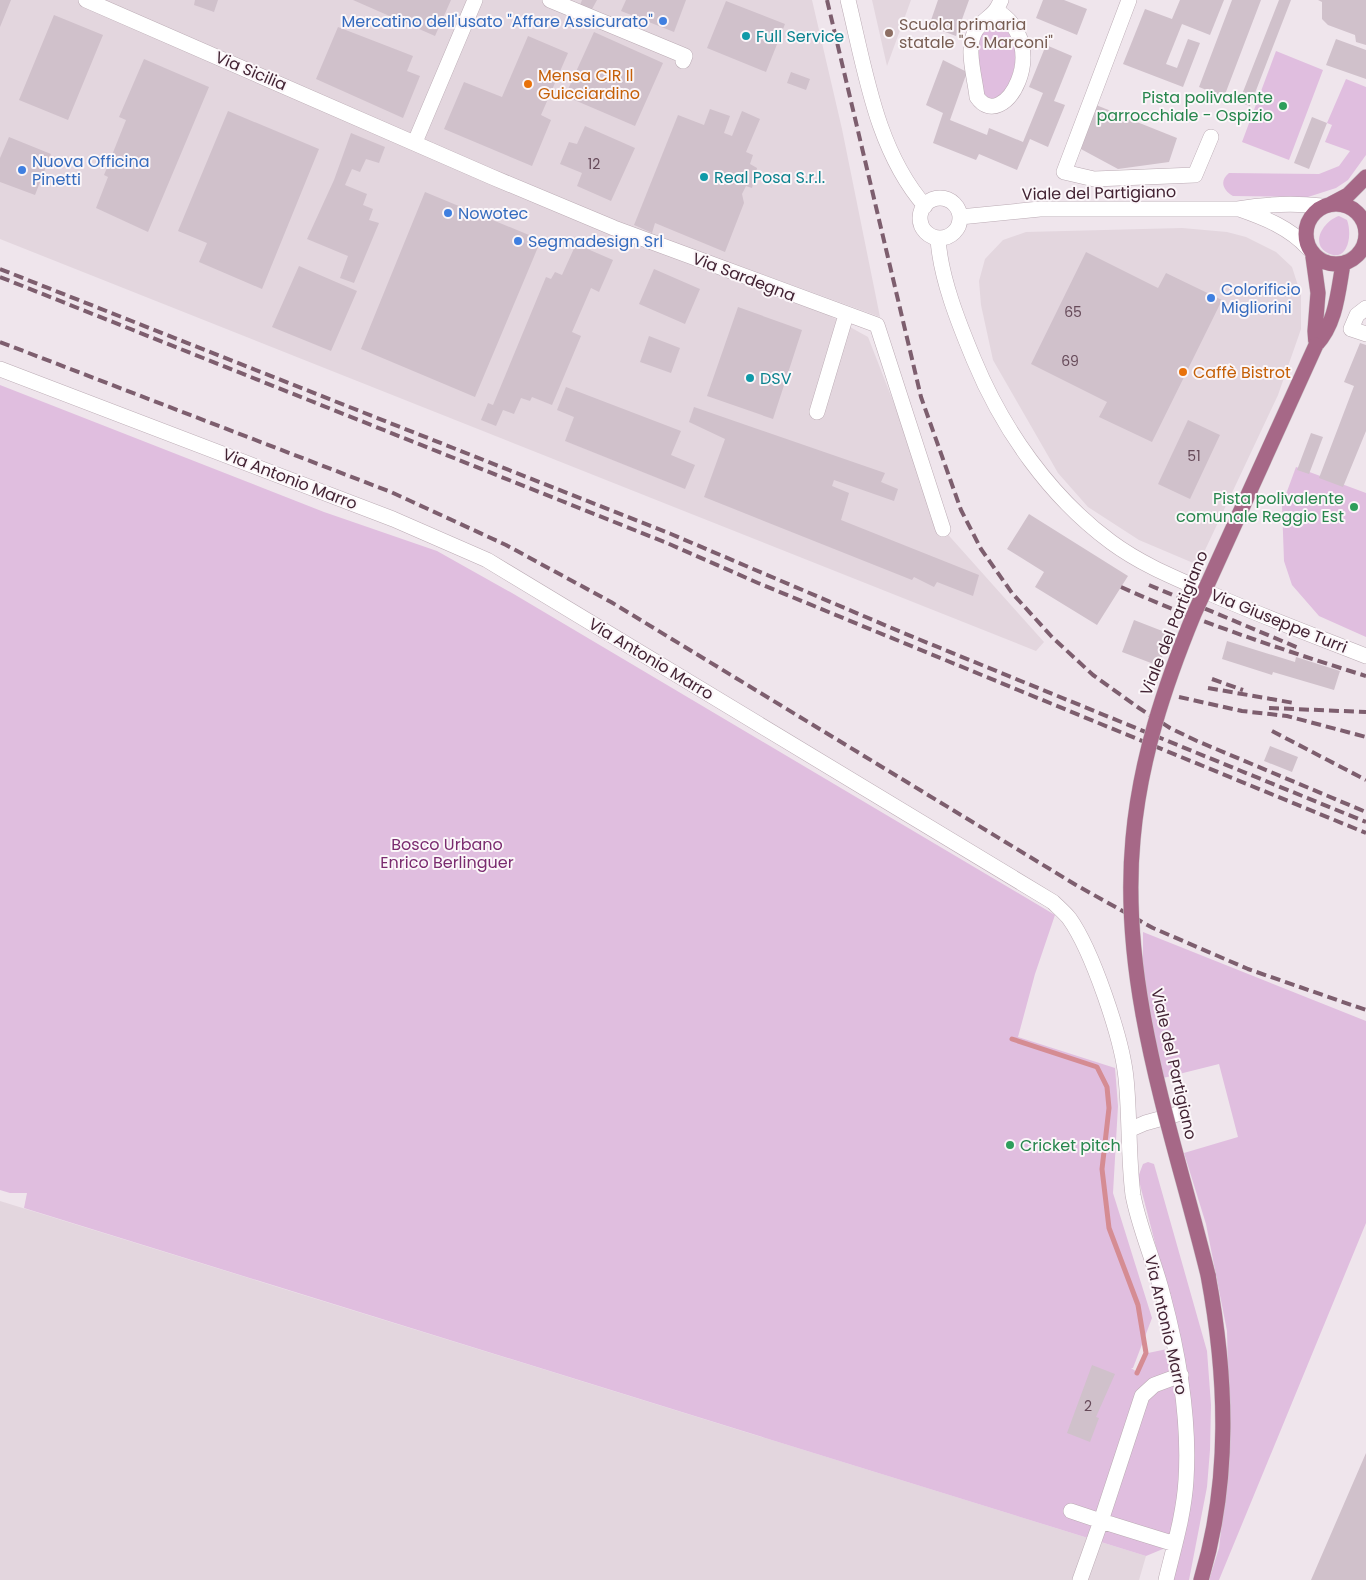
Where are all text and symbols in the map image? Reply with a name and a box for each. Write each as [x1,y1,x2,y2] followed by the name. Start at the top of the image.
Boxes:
[342,10,653,33] place label: Mercatino dell'usato "Affare Assicurato"
[899,13,1053,54] place label: Scuola primaria statale "G. Marconi"
[657,15,669,27] marker: Mercatino dell'usato "Affare Assicurato"
[756,25,844,48] place label: Full Service
[883,27,895,39] marker: Scuola primaria statale "G. Marconi"
[740,30,752,42] marker: Full Service
[212,46,290,96] street label: Via Sicilia
[538,64,640,105] place label: Mensa CIR Il Guicciardino
[522,78,534,90] marker: Mensa CIR Il Guicciardino
[1096,86,1273,127] place label: Pista polivalente parrocchiale - Ospizio
[1277,100,1289,112] marker: Pista polivalente parrocchiale - Ospizio
[32,150,150,191] place label: Nuova Officina Pinetti
[588,154,600,174] house number: 12
[16,164,28,176] marker: Nuova Officina Pinetti
[714,166,825,189] place label: Real Posa S.r.l.
[698,171,710,183] marker: Real Posa S.r.l.
[1022,180,1176,206] street label: Viale del Partigiano
[458,202,529,225] place label: Nowotec
[442,207,454,219] marker: Nowotec
[528,230,663,253] place label: Segmadesign Srl
[512,235,524,247] marker: Segmadesign Srl
[689,247,799,307] street label: Via Sardegna
[1221,278,1301,319] place label: Colorificio Migliorini
[1205,292,1217,304] marker: Colorificio Migliorini
[1064,302,1082,322] house number: 65
[1061,351,1079,371] house number: 69
[1193,361,1291,384] place label: Caffè Bistrot
[1177,366,1189,378] marker: Caffè Bistrot
[760,367,792,390] place label: DSV
[744,372,756,384] marker: DSV
[219,443,361,515] street label: Via Antonio Marro
[1187,446,1201,466] house number: 51
[1176,487,1344,528] place label: Pista polivalente comunale Reggio Est
[1348,501,1360,513] marker: Pista polivalente comunale Reggio Est
[1134,547,1214,699] street label: Viale del Partigiano
[1207,583,1351,659] street label: Via Giuseppe Turri
[584,612,718,706] street label: Via Antonio Marro
[380,833,514,874] park label: Bosco Urbano Enrico Berlinguer
[1145,986,1203,1142] street label: Viale del Partigiano
[1020,1134,1121,1157] place label: Cricket pitch
[1004,1139,1016,1151] marker: Cricket pitch
[1139,1253,1193,1397] street label: Via Antonio Marro
[1084,1396,1092,1416] house number: 2

